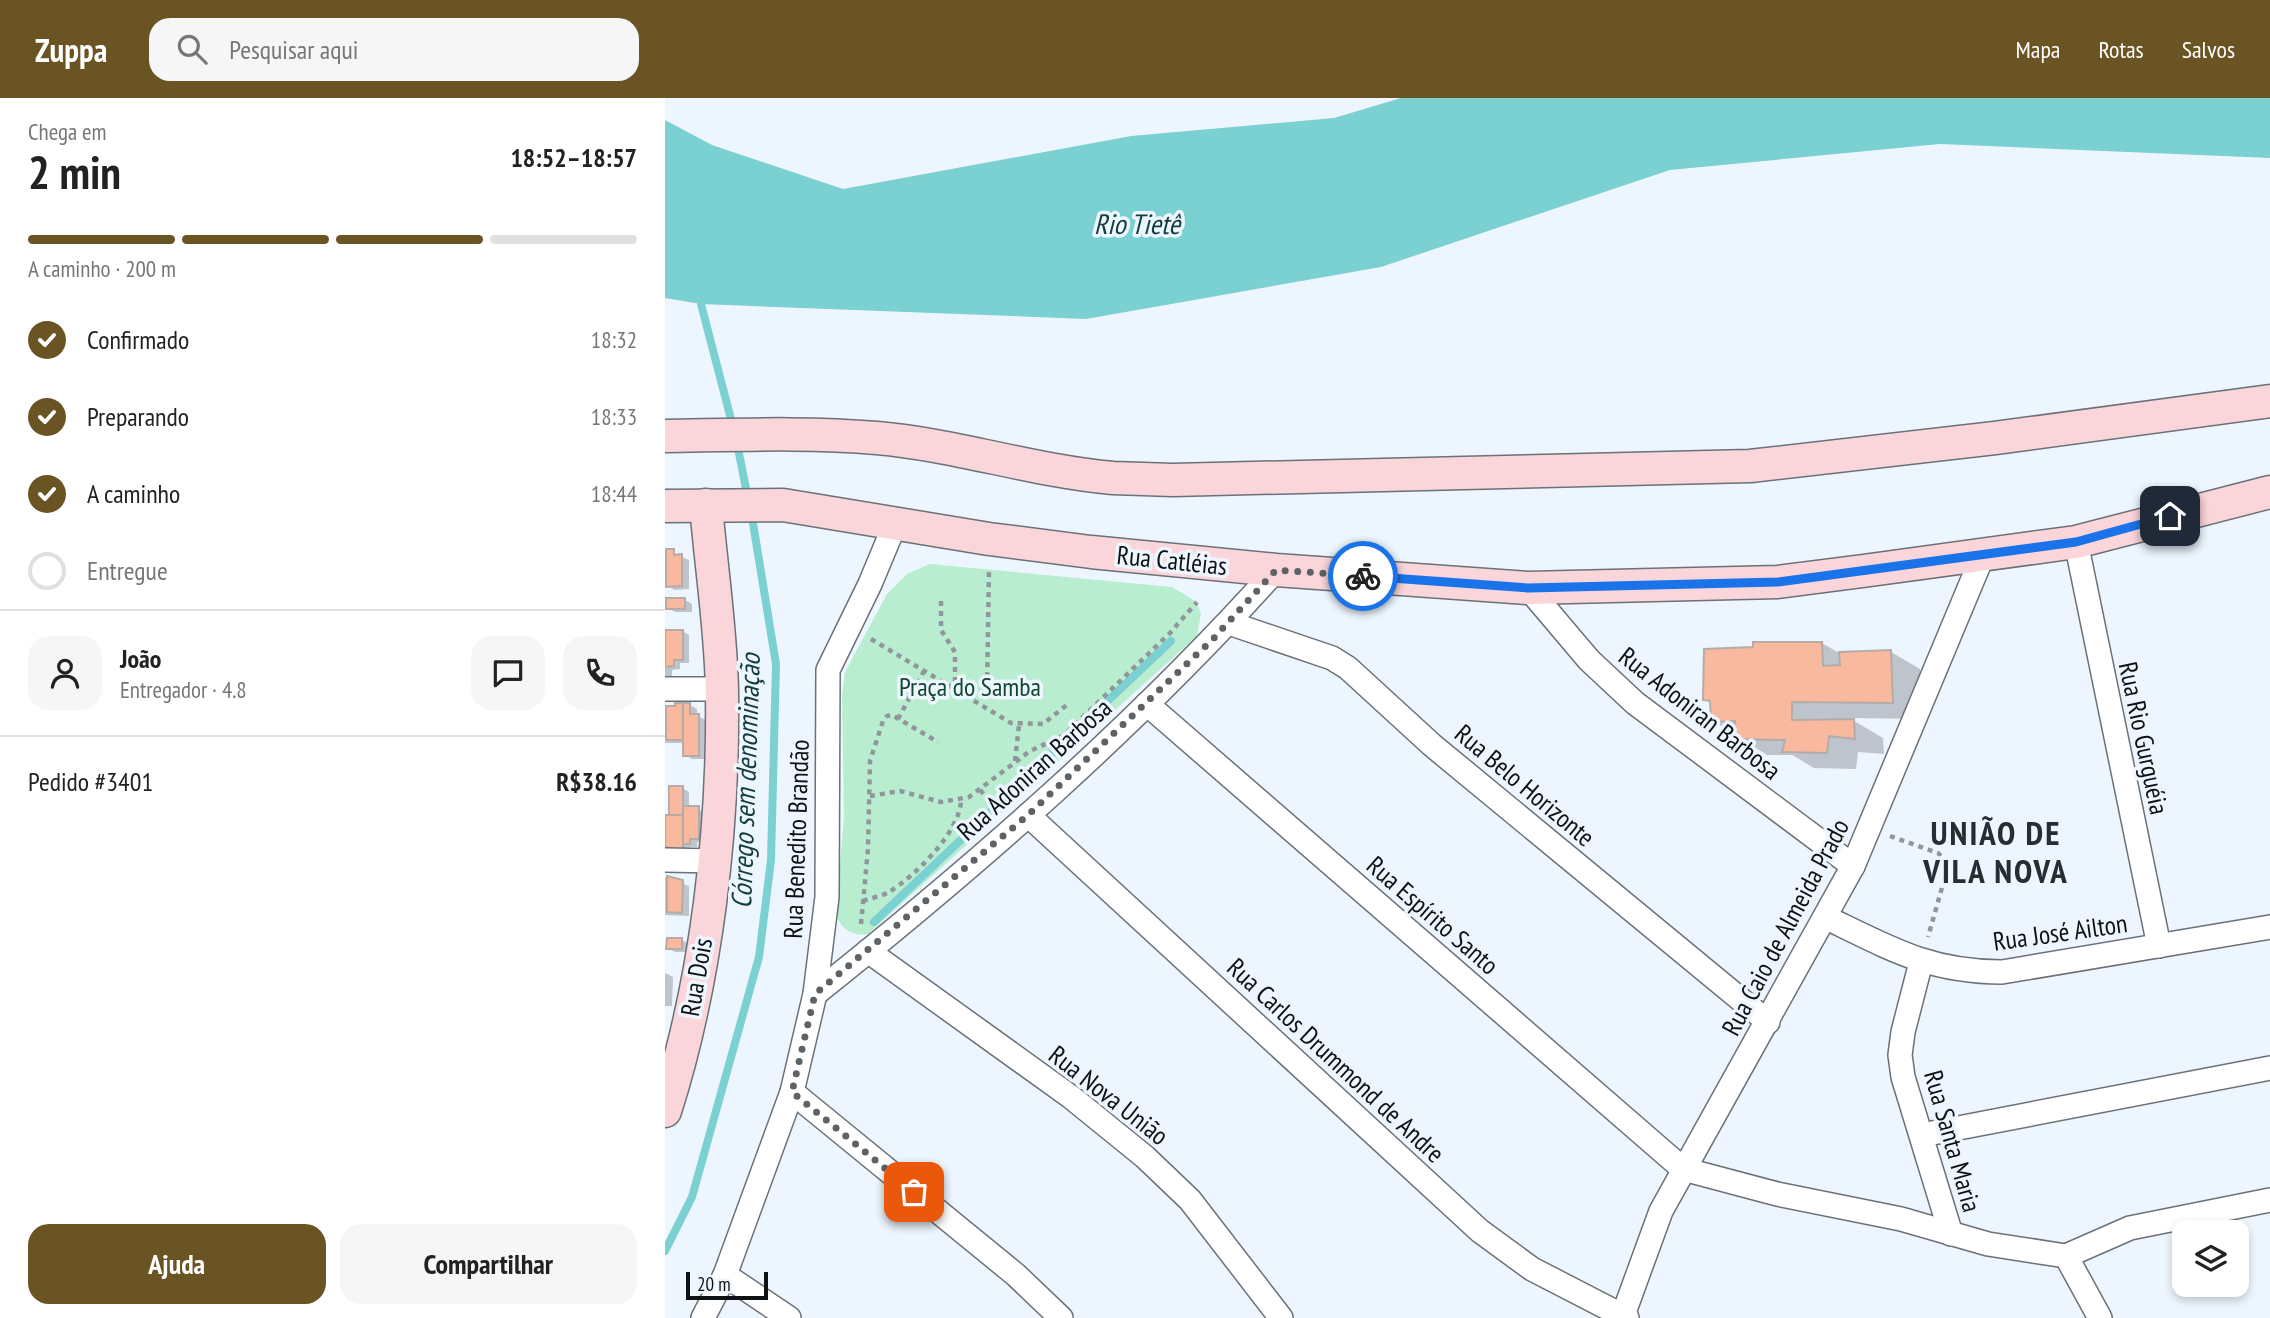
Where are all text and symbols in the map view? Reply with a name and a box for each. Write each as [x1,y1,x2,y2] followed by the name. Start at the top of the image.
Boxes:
[149,18,639,81] search box
[35,28,107,71] text: Zuppa
[173,30,211,68] icon: search
[229,33,358,66] text: Pesquisar aqui
[2016,34,2060,65] text: Mapa
[2098,34,2144,65] text: Rotas
[2182,34,2235,65] text: Salvos
[28,117,106,146] text: Chega em
[510,141,637,174] text: 18:52–18:57
[28,142,121,202] text: 2 min
[1094,205,1182,242] water label: Rio Tietê
[28,254,176,283] text: A caminho · 200 m
[28,321,66,359] icon: check
[87,323,189,356] text: Confirmado
[591,325,637,354] text: 18:32
[28,398,66,436] icon: check
[87,400,189,433] text: Preparando
[591,402,637,431] text: 18:33
[28,475,66,513] icon: check
[87,477,180,510] text: A caminho
[591,479,637,508] text: 18:44
[2140,486,2200,546] pin
[2151,497,2189,535] icon: home
[1115,538,1229,582] street label: Rua Catléias
[1328,541,1398,611] courier
[87,554,168,587] text: Entregue
[1344,557,1382,595] icon: bike
[28,636,102,710] button: person
[471,636,545,710] button: chat
[563,636,637,710] button: phone
[1612,639,1788,787] street label: Rua Adoniran Barbosa
[120,642,161,675] text: João
[722,651,768,909] water label: Córrego sem denominação
[2112,659,2176,817] street label: Rua Rio Gurguéia
[899,670,1041,703] park label: Praça do Samba
[120,675,247,704] text: Entregador · 4.8
[950,691,1118,847] street label: Rua Adoniran Barbosa
[1448,717,1602,853] street label: Rua Belo Horizonte
[776,739,816,939] street label: Rua Benedito Brandão
[28,765,153,798] text: Pedido #3401
[556,765,637,798] text: R$38.16
[1922,811,2069,892] district label: UNIÃO DE VILA NOVA
[1714,813,1856,1041] street label: Rua Caio de Almeida Prado
[1360,849,1506,981] street label: Rua Espírito Santo
[1991,906,2129,958] street label: Rua José Ailton
[673,935,719,1019] street label: Rua Dois
[1220,951,1452,1169] street label: Rua Carlos Drummond de Andre
[1043,1038,1175,1152] street label: Rua Nova União
[1917,1066,1989,1216] street label: Rua Santa Maria
[884,1162,944,1222] pin
[895,1173,933,1211] icon: bag
[2172,1220,2249,1297] map controls
[2172,1220,2249,1297] button: layers
[28,1224,326,1304] button: Ajuda
[340,1224,637,1304] button: Compartilhar
[686,1269,768,1301] scale bar
[697,1272,731,1296] text: 20 m

